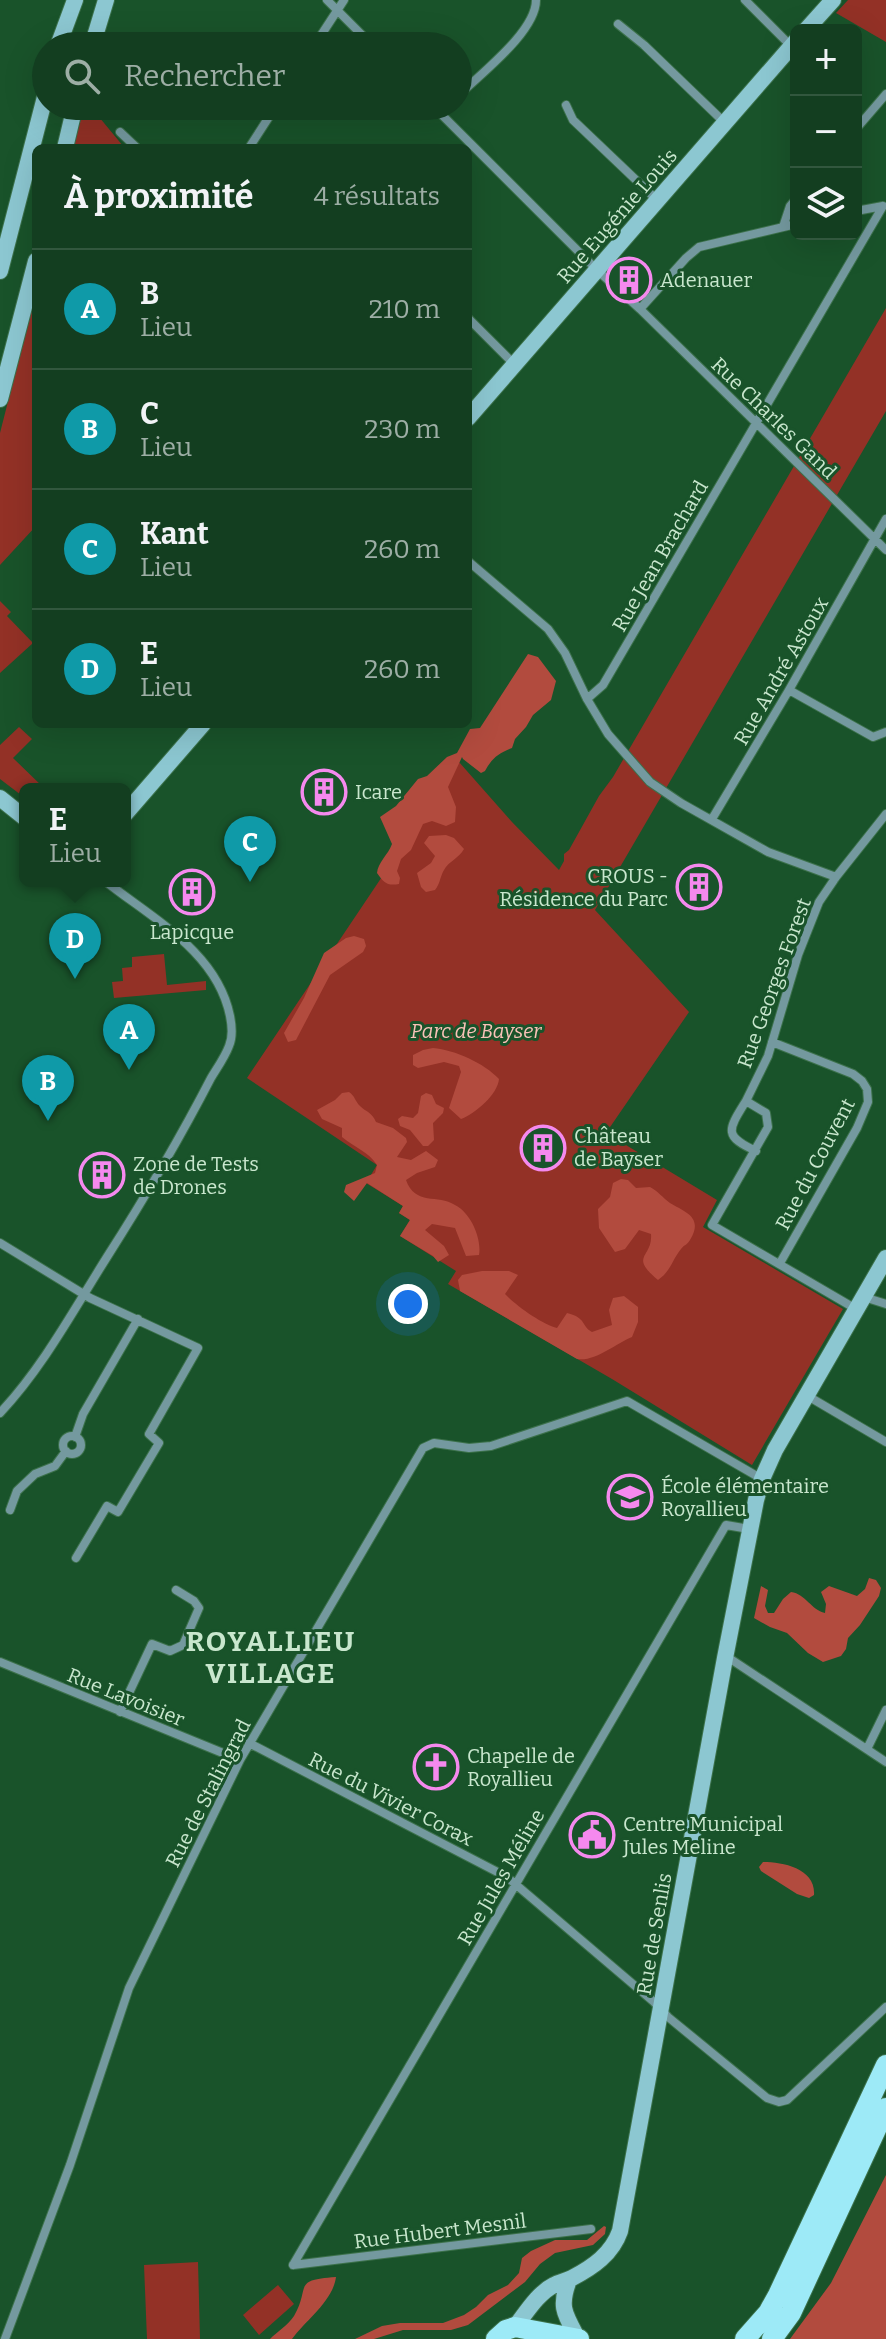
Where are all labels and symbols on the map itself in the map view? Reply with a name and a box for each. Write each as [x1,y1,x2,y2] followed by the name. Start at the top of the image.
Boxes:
[552,144,682,288] street label: Rue Eugénie Louis
[605,256,653,304] building icon: Adenauer
[660,268,753,292] place label: Adenauer
[706,352,842,484] street label: Rue Charles Gand
[607,476,713,636] street label: Rue Jean Brachard
[729,593,833,749] street label: Rue André Astoux
[300,768,348,816] building icon: Icare
[355,780,402,804] place label: Icare
[224,816,276,882] pin: C
[675,863,723,911] building icon: CROUS - Résidence du Parc
[499,864,668,911] place label: CROUS - Résidence du Parc
[168,868,216,916] building icon: Lapicque
[732,895,816,1071] street label: Rue Georges Forest
[49,913,101,979] pin: D
[150,920,234,944] place label: Lapicque
[103,1004,155,1070] pin: A
[411,1019,542,1043] park label: Parc de Bayser
[22,1055,74,1121] pin: B
[770,1094,860,1234] street label: Rue du Couvent
[519,1124,567,1172] building icon: Château de Bayser
[574,1124,663,1171] place label: Château de Bayser
[78,1151,126,1199] building icon: Zone de Tests de Drones
[133,1152,259,1199] place label: Zone de Tests de Drones
[388,1284,428,1324] your location
[606,1473,654,1521] school or university icon: École élémentaire Royallieu
[661,1474,829,1521] place label: École élémentaire Royallieu
[186,1625,356,1690] district label: ROYALLIEU VILLAGE
[64,1663,188,1731] street label: Rue Lavoisier
[160,1715,256,1871] street label: Rue de Stalingrad
[412,1743,460,1791] church icon: Chapelle de Royallieu
[467,1744,575,1791] place label: Chapelle de Royallieu
[305,1747,477,1851] street label: Rue du Vivier Corax
[452,1805,550,1949] street label: Rue Jules Méline
[568,1811,616,1859] public building icon: Centre Municipal Jules Meline
[622,1812,783,1859] place label: Centre Municipal Jules Meline
[631,1871,677,1997] street label: Rue de Senlis
[352,2208,528,2253] street label: Rue Hubert Mesnil

